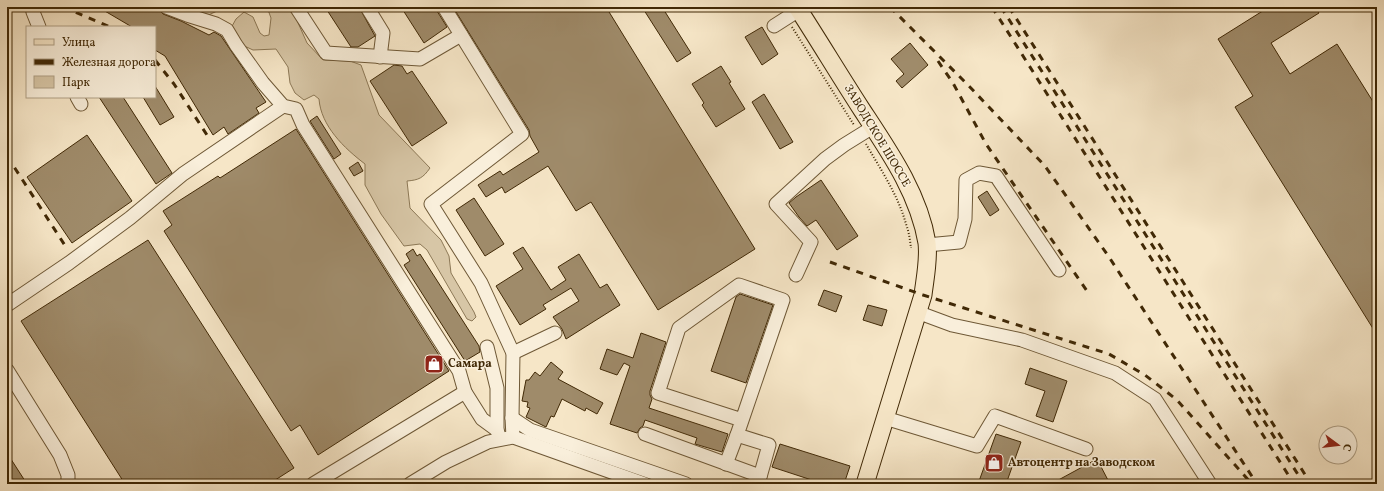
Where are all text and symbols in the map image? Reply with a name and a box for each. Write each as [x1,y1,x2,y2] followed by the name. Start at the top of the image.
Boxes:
[26,26,156,98] legend
[62,35,95,51] text: Улица
[62,55,156,71] text: Железная дорога
[62,75,90,91] text: Парк
[840,82,914,190] street label: ЗАВОДСКОЕ ШОССЕ
[423,353,445,375] shop icon: Самара
[448,356,492,372] place label: Самара
[1318,425,1358,465] north arrow
[1338,442,1354,453] text: С
[983,452,1005,474] shop icon: Автоцентр на Заводском
[1008,455,1155,471] place label: Автоцентр на Заводском

